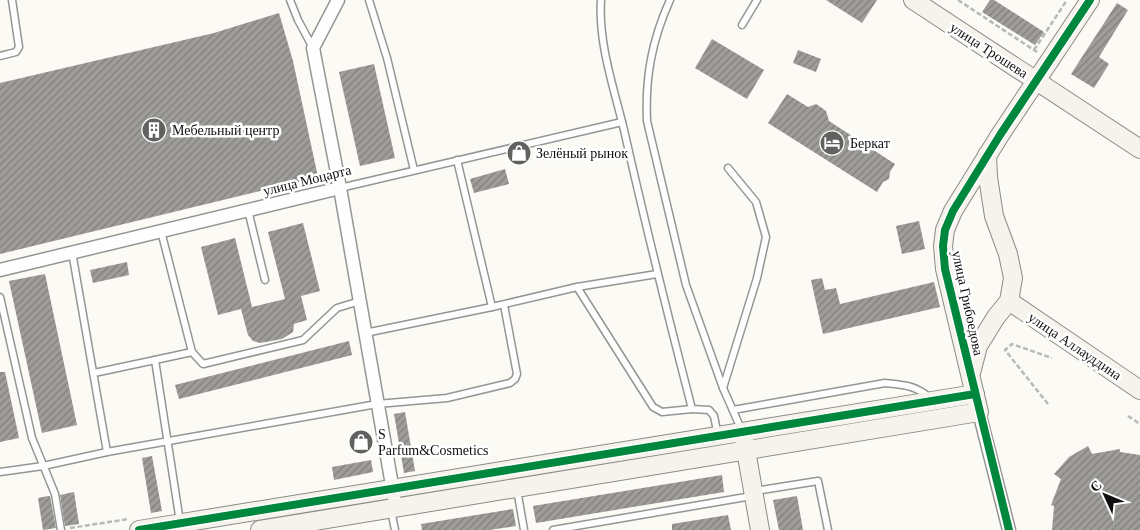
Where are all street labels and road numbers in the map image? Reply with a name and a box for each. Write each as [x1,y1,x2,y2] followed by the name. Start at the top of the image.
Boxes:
[947,20,1031,82] street label: улица Трошева
[262,162,353,199] street label: улица Моцарта
[949,249,986,358] street label: улица Грибоедова
[1025,310,1125,384] street label: улица Аллауддина

